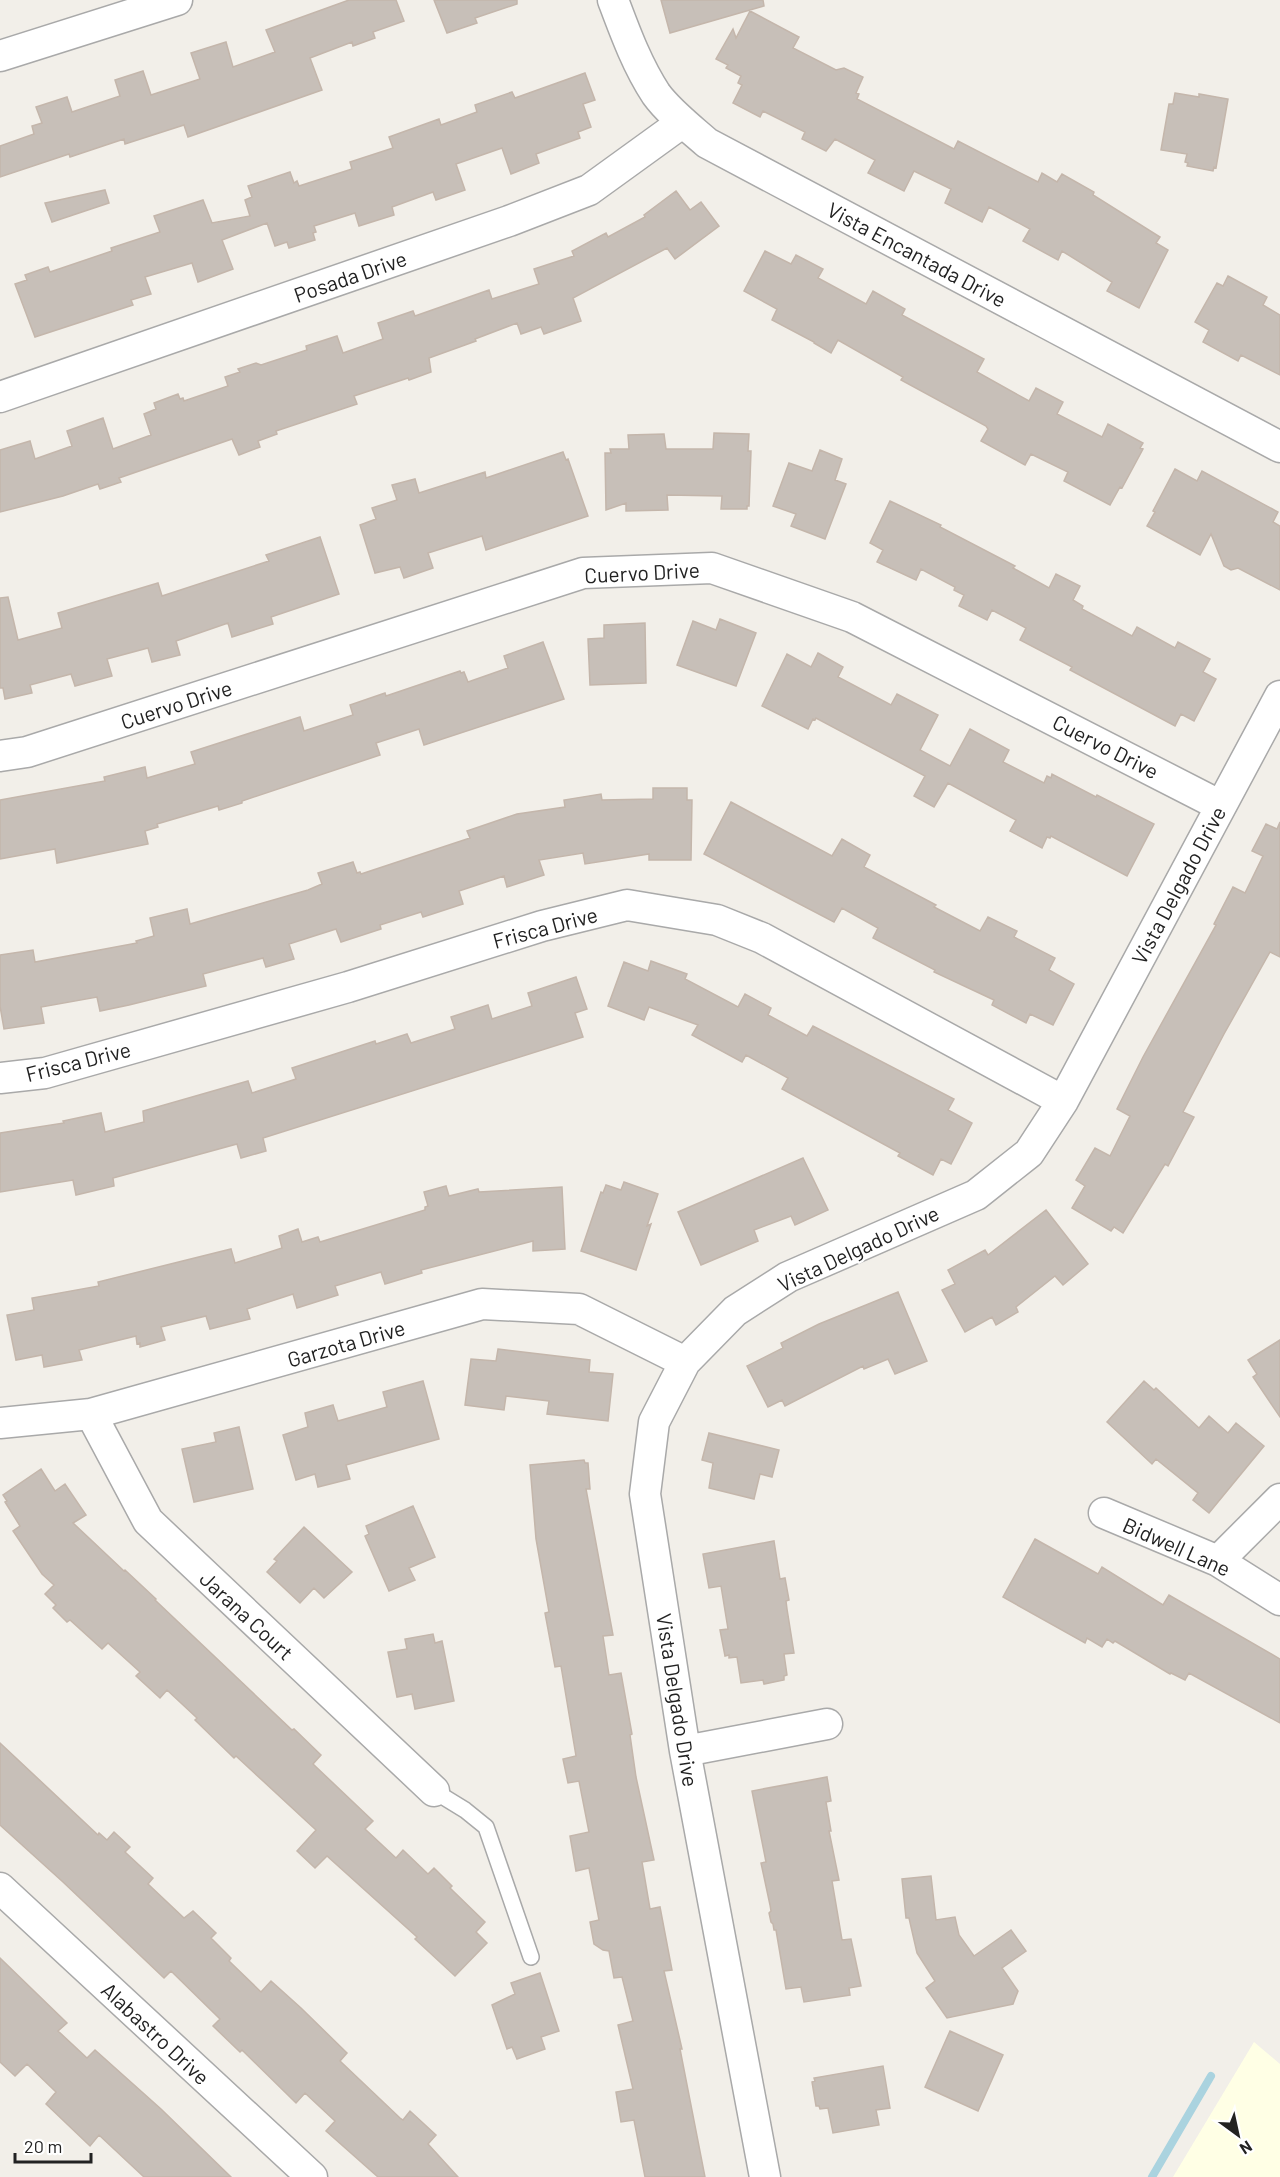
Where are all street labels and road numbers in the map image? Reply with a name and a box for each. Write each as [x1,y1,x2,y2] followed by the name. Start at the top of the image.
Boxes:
[823,196,1011,312] street label: Vista Encantada Drive
[290,245,410,307] street label: Posada Drive
[584,556,700,588] street label: Cuervo Drive
[117,674,235,734] street label: Cuervo Drive
[1049,709,1163,783] street label: Cuervo Drive
[1126,802,1230,968] street label: Vista Delgado Drive
[490,901,600,953] street label: Frisca Drive
[23,1036,133,1086] street label: Frisca Drive
[773,1200,943,1296] street label: Vista Delgado Drive
[284,1314,408,1372] street label: Garzota Drive
[1119,1511,1235,1581] street label: Bidwell Lane
[195,1565,299,1665] street label: Jarana Court
[652,1611,704,1789] street label: Vista Delgado Drive
[97,1977,215,2089] street label: Alabastro Drive

